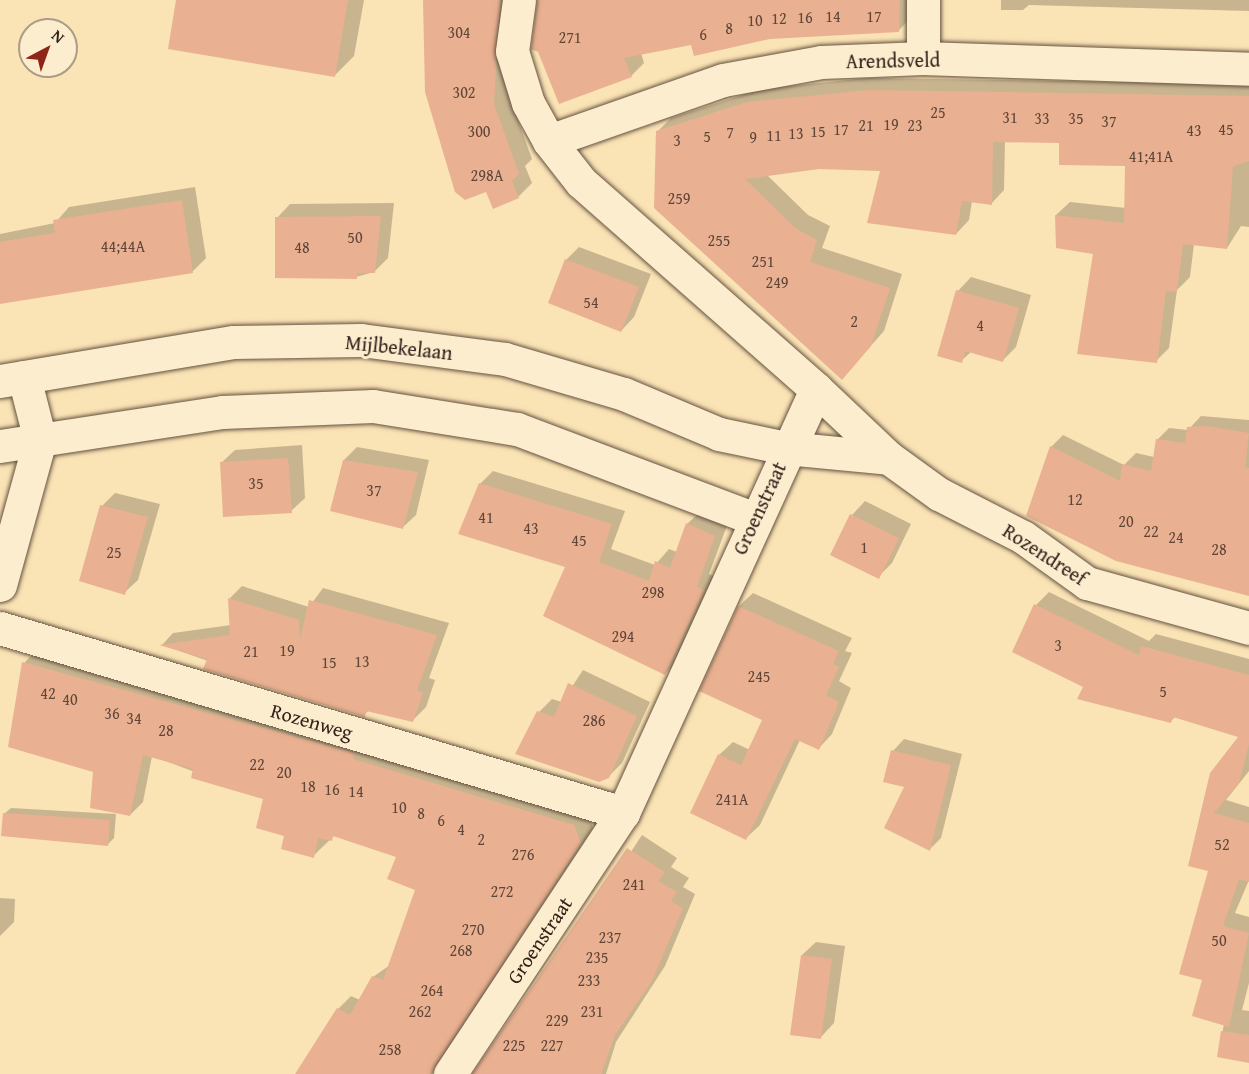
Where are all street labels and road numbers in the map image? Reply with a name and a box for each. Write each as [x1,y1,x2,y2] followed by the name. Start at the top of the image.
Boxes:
[846,47,940,73] street label: Arendsveld
[344,329,454,365] street label: Mijlbekelaan
[727,458,791,558] street label: Groenstraat
[999,518,1091,590] street label: Rozendreef
[268,698,356,744] street label: Rozenweg
[501,892,577,988] street label: Groenstraat

